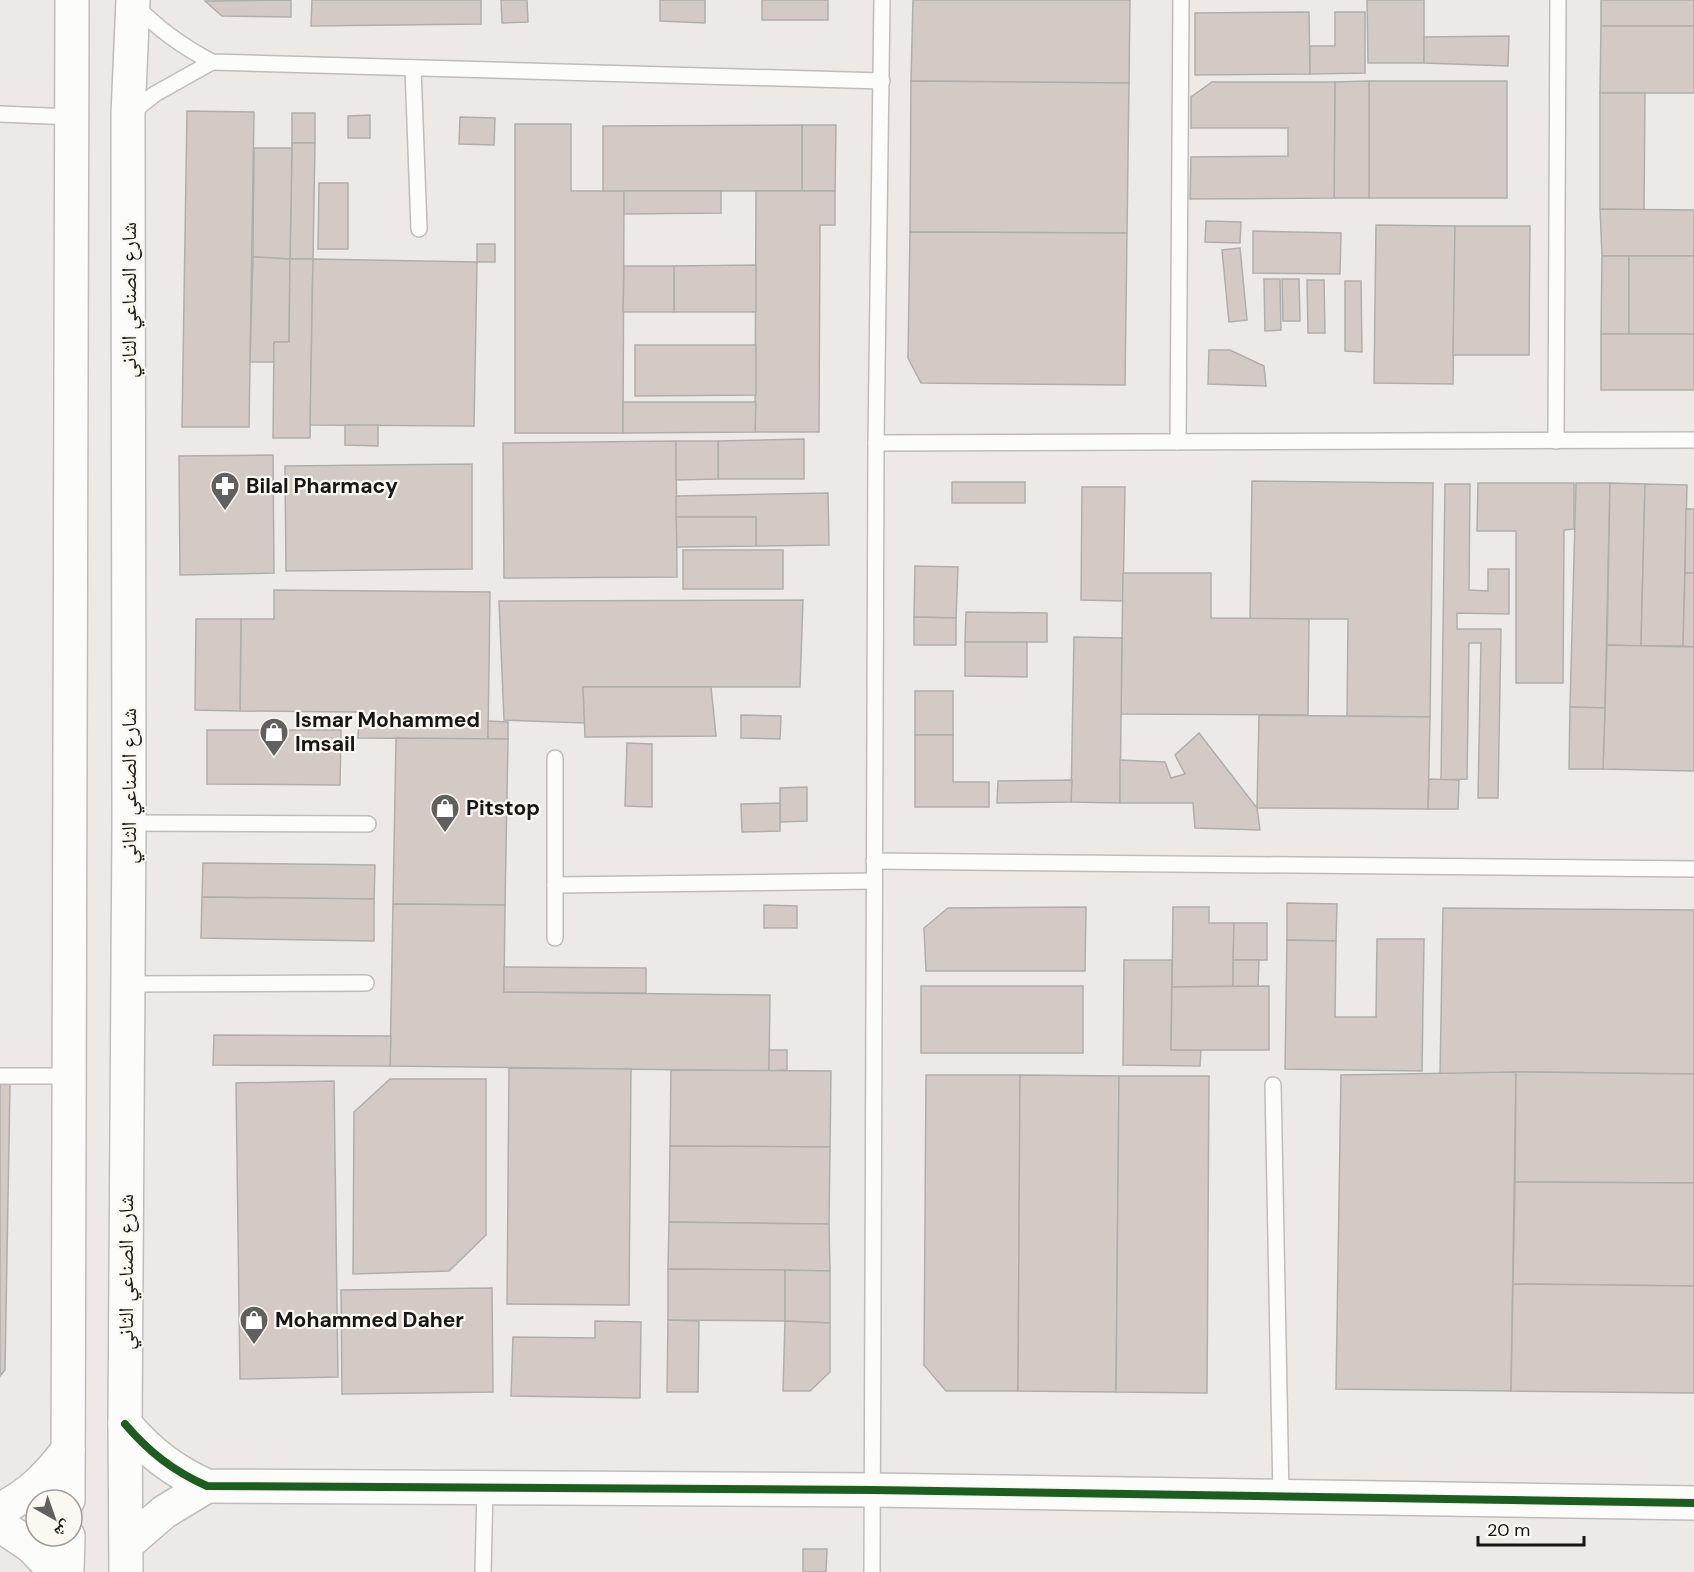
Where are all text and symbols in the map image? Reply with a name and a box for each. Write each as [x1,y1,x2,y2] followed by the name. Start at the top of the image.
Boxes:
[115,222,145,378] street label: شارع الصناعي الثاني
[209,470,241,512] pharmacy icon: Bilal Pharmacy
[246,472,398,500] place label: Bilal Pharmacy
[295,706,480,758] place label: Ismar Mohammed Imsail
[115,708,145,864] street label: شارع الصناعي الثاني
[258,716,290,758] shop icon: Ismar Mohammed Imsail
[429,792,461,834] shop icon: Pitstop
[466,794,540,822] place label: Pitstop
[112,1194,142,1350] street label: شارع الصناعي الثاني
[238,1304,270,1346] shop icon: Mohammed Daher
[275,1306,464,1334] place label: Mohammed Daher
[24,1488,84,1548] north arrow
[1478,1509,1584,1547] scale bar
[50,1516,77,1543] text: ش
[1487,1518,1530,1542] text: 20 m

